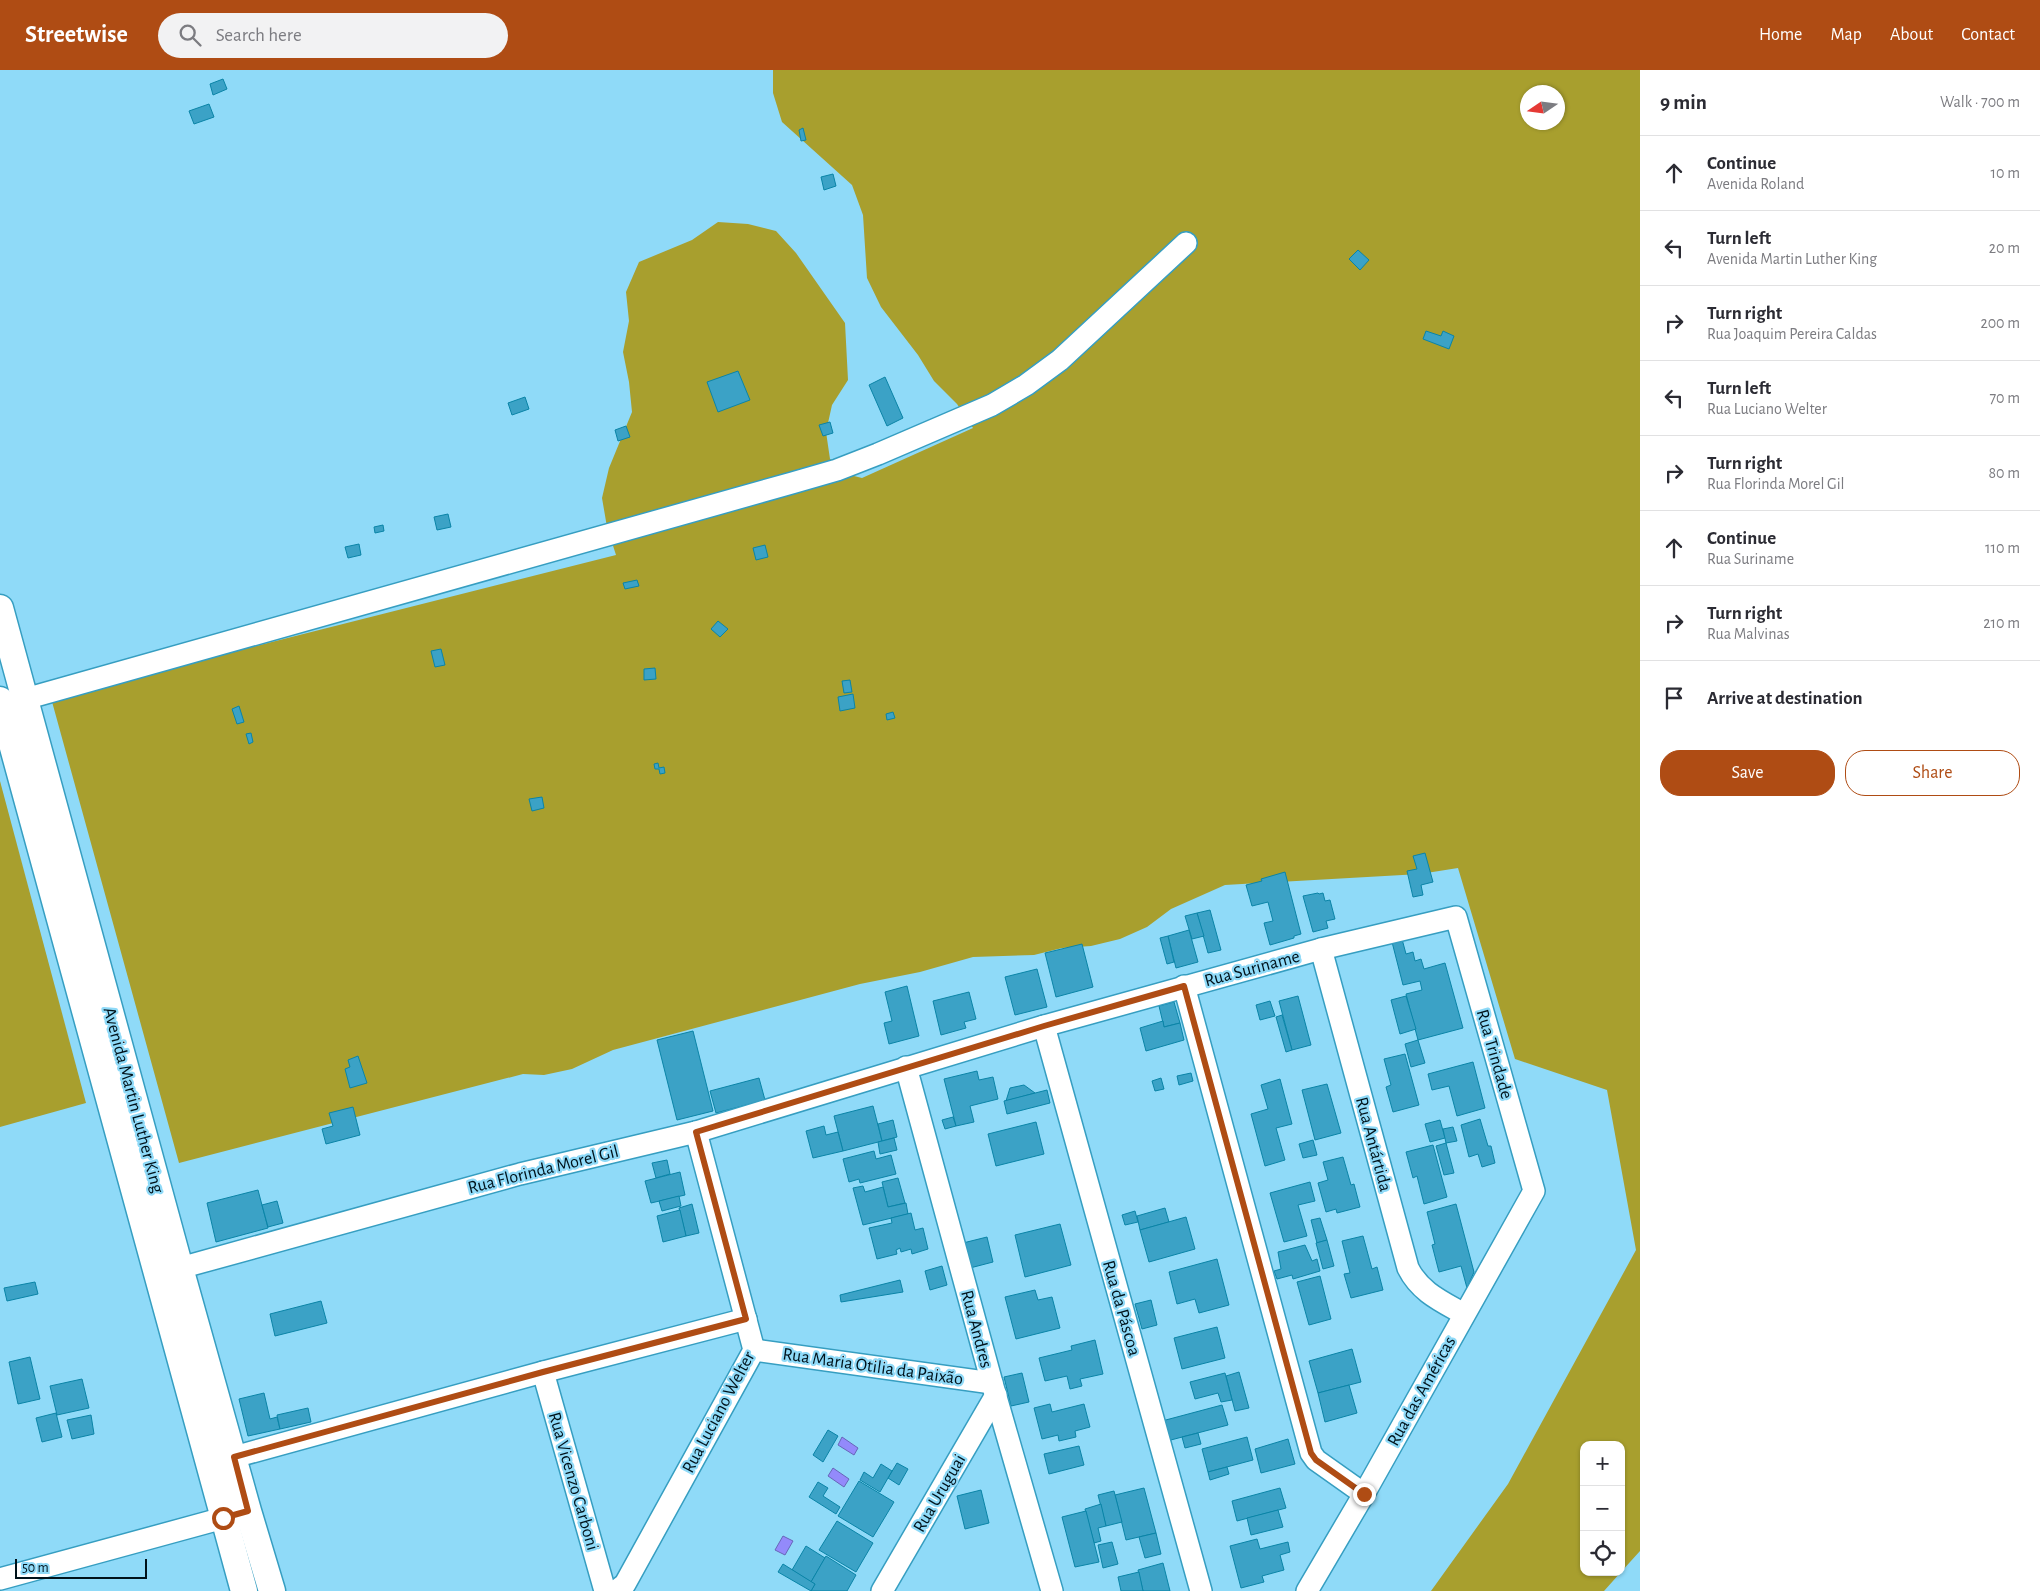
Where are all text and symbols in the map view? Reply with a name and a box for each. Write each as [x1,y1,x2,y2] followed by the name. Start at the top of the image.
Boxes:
[158,13,508,58] search box
[176,21,204,49] icon: search
[25,23,128,47] text: Streetwise
[216,26,302,45] text: Search here
[1759,26,1802,44] text: Home
[1830,26,1862,44] text: Map
[1890,26,1933,44] text: About
[1961,26,2015,44] text: Contact
[1520,85,1565,130] north arrow
[1660,92,1707,113] text: 9 min
[1940,94,2020,110] text: Walk · 700 m
[1707,154,1776,173] text: Continue
[1660,159,1688,187] icon: ahead
[1991,165,2020,181] text: 10 m
[1707,176,1804,192] text: Avenida Roland
[1707,229,1771,248] text: Turn left
[1660,234,1688,262] icon: left
[1989,240,2020,256] text: 20 m
[1707,251,1877,267] text: Avenida Martin Luther King
[1707,304,1782,323] text: Turn right
[1660,309,1688,337] icon: right
[1980,315,2020,331] text: 200 m
[1707,326,1877,342] text: Rua Joaquim Pereira Caldas
[1707,379,1771,398] text: Turn left
[1660,384,1688,412] icon: left
[1989,390,2020,406] text: 70 m
[1707,401,1827,417] text: Rua Luciano Welter
[1707,454,1782,473] text: Turn right
[1660,459,1688,487] icon: right
[1989,465,2020,481] text: 80 m
[1707,476,1845,492] text: Rua Florinda Morel Gil
[1707,529,1776,548] text: Continue
[1660,534,1688,562] icon: ahead
[1985,540,2020,556] text: 110 m
[1707,551,1794,567] text: Rua Suriname
[1707,604,1782,623] text: Turn right
[1660,609,1688,637] icon: right
[1983,615,2020,631] text: 210 m
[1707,626,1790,642] text: Rua Malvinas
[1660,684,1688,712] icon: arrive
[1707,689,1863,708] text: Arrive at destination
[1660,750,1835,796] button: Save
[1845,750,2020,796] button: Share
[1203,948,1302,990] street label: Rua Suriname
[100,1005,167,1195] street label: Avenida Martin Luther King
[1473,1007,1515,1101] street label: Rua Trindade
[1352,1095,1394,1193] street label: Rua Antártida
[466,1143,620,1197] street label: Rua Florinda Morel Gil
[1099,1258,1143,1358] street label: Rua da Páscoa
[957,1288,995,1370] street label: Rua Andres
[1384,1334,1459,1449] street label: Rua das Américas
[781,1345,964,1389] street label: Rua Maria Otilia da Paixão
[679,1349,759,1476] street label: Rua Luciano Welter
[545,1410,601,1552] street label: Rua Vicenzo Carboni
[1580,1441,1625,1576] map controls
[1580,1441,1625,1486] button: +
[910,1451,969,1536] street label: Rua Uruguai
[1353,1483,1376,1506] route end
[1580,1486,1625,1531] button: −
[212,1507,235,1530] route start
[1580,1531,1625,1576] button: locate
[15,1556,148,1579] scale bar
[22,1561,49,1575] text: 50 m

